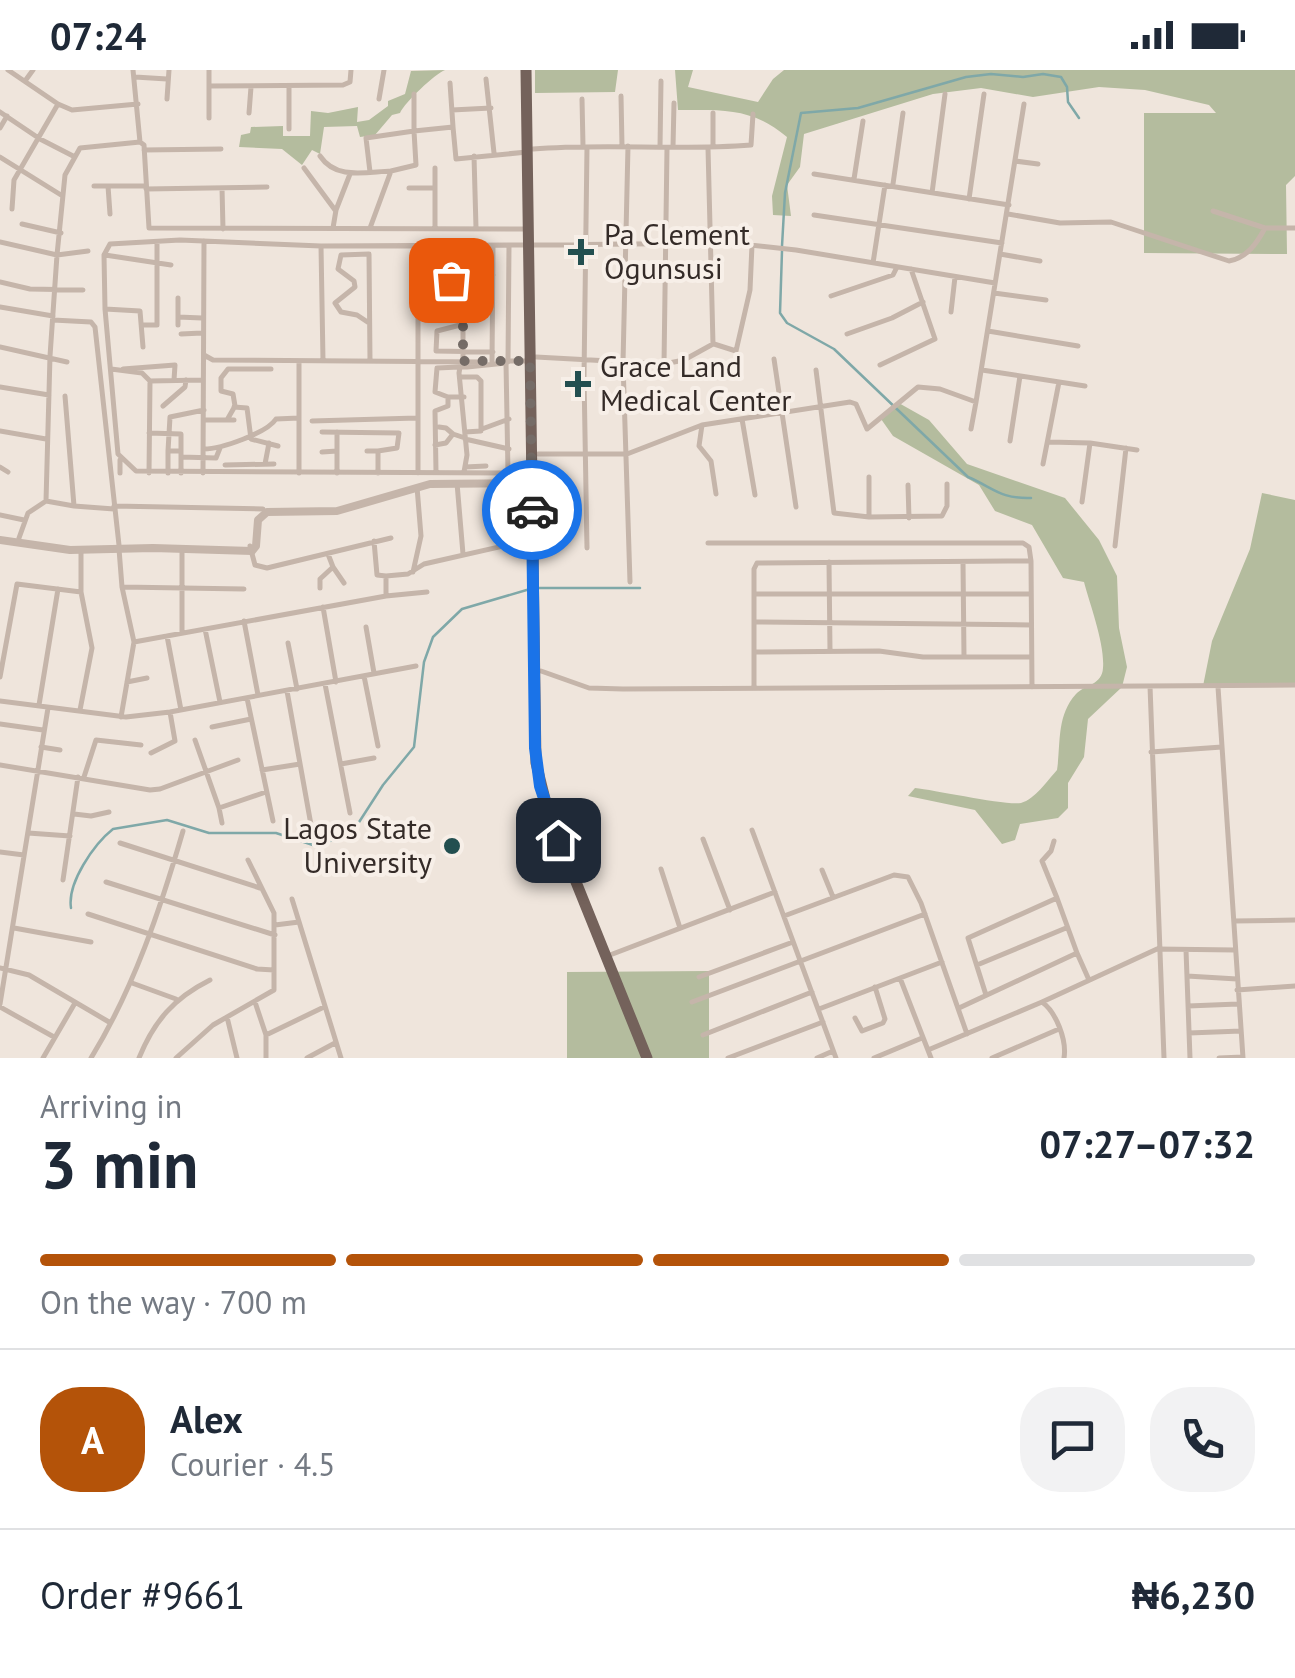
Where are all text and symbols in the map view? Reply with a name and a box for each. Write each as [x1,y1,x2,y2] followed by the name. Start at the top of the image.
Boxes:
[50,11,146,60] text: 07:24
[604,214,750,287] place label: Pa Clement Ogunsusi
[409,238,494,323] pin
[568,239,594,265] marker: Pa Clement Ogunsusi
[424,253,479,308] icon: bag
[600,346,791,419] place label: Grace Land Medical Center
[565,371,591,397] marker: Grace Land Medical Center
[482,460,582,560] courier
[505,483,560,538] icon: car
[516,798,601,883] pin
[283,808,432,881] place label: Lagos State University
[531,813,586,868] icon: home
[441,835,463,857] marker: Lagos State University
[40,1085,182,1127] text: Arriving in
[1040,1119,1255,1168] text: 07:27–07:32
[40,1122,199,1206] text: 3 min
[40,1281,307,1323] text: On the way · 700 m
[1020,1387,1125,1492] button: chat
[1150,1387,1255,1492] button: phone
[170,1394,243,1443] text: Alex
[81,1415,104,1464] text: A
[170,1443,336,1485] text: Courier · 4.5
[40,1570,245,1619] text: Order #9661
[1132,1570,1255,1619] text: ₦6,230

